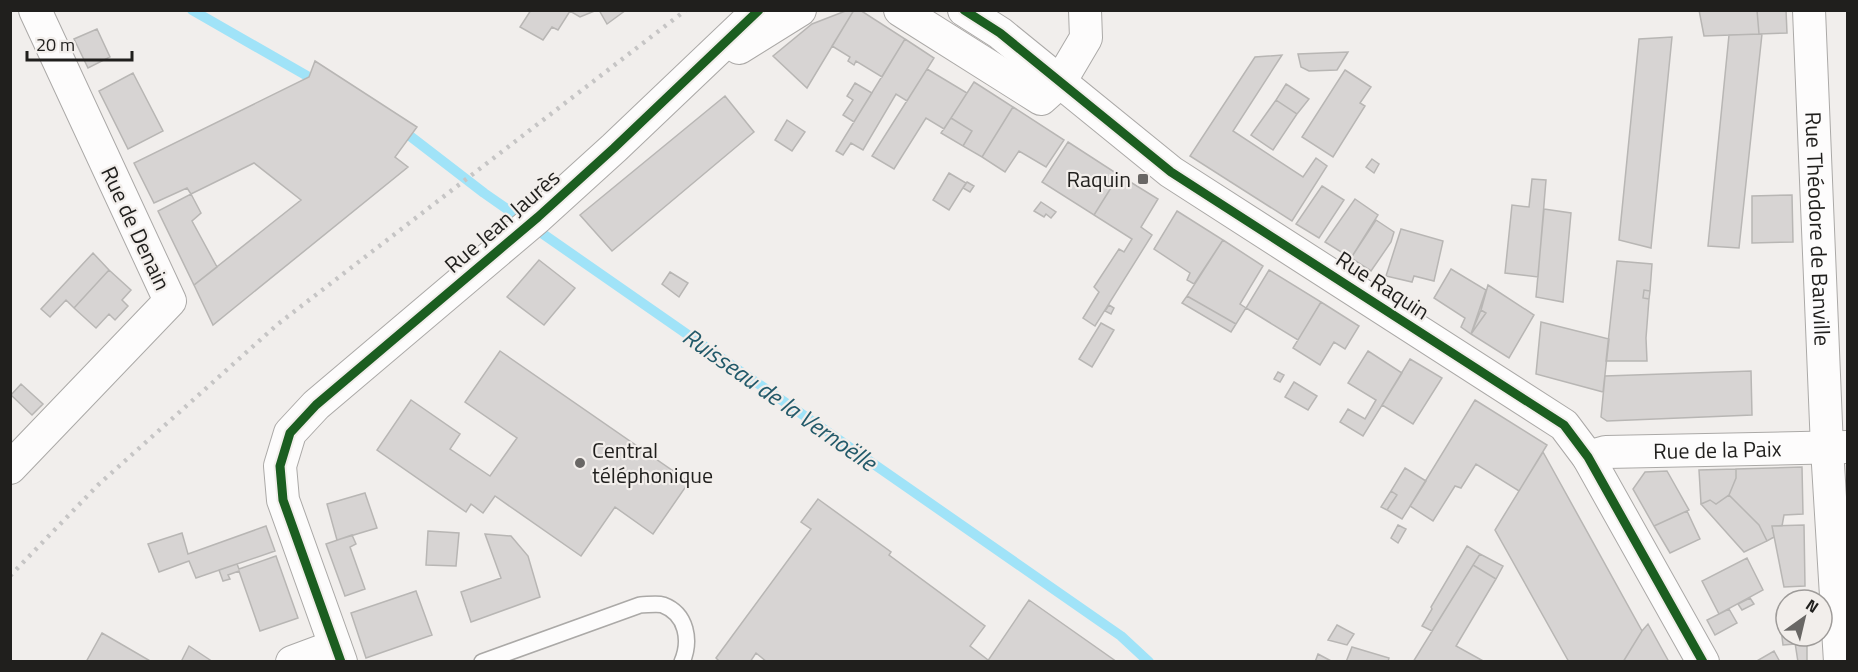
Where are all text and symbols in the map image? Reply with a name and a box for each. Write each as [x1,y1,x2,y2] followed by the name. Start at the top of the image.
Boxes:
[27,24,132,62] scale bar
[36,31,75,58] text: 20 m
[1796,111,1840,347] street label: Rue Théodore de Banville
[92,160,180,296] street label: Rue de Denain
[437,161,567,281] street label: Rue Jean Jaurès
[1067,162,1131,196] place label: Raquin
[1136,172,1150,186] marker: Raquin
[1329,242,1437,328] street label: Rue Raquin
[676,318,886,481] water label: Ruisseau de la Vernoëlle
[1653,431,1782,468] street label: Rue de la Paix
[592,433,713,492] place label: Central téléphonique
[573,456,587,470] marker: Central téléphonique
[1774,588,1834,648] north arrow
[1801,593,1824,619] text: N

